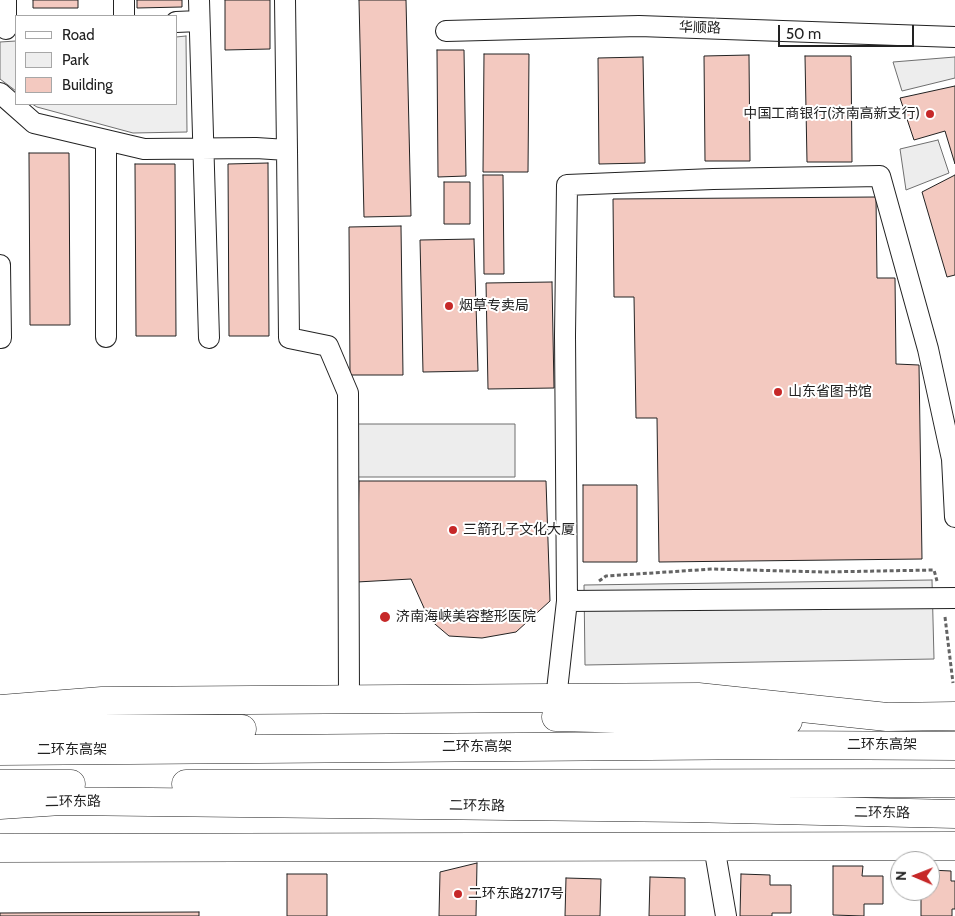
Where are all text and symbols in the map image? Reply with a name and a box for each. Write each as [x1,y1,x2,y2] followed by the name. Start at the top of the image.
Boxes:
[15,15,178,105] legend
[780,15,916,47] scale bar
[679,19,721,37] street label: 华顺路
[786,25,821,43] text: 50 m
[62,26,95,44] text: Road
[62,51,89,69] text: Park
[62,76,113,94] text: Building
[743,106,920,122] place label: 中国工商银行(济南高新支行)
[924,108,936,120] marker: 中国工商银行(济南高新支行)
[459,298,529,314] place label: 烟草专卖局
[443,300,455,312] marker: 烟草专卖局
[788,384,872,400] place label: 山东省图书馆
[772,386,784,398] marker: 山东省图书馆
[463,522,575,538] place label: 三箭孔子文化大厦
[447,524,459,536] marker: 三箭孔子文化大厦
[396,609,536,625] place label: 济南海峡美容整形医院
[378,610,392,624] marker: 济南海峡美容整形医院
[847,737,917,753] street label: 二环东高架
[442,739,512,755] street label: 二环东高架
[37,742,107,758] street label: 二环东高架
[45,793,101,811] street label: 二环东路
[449,797,505,815] street label: 二环东路
[854,804,910,822] street label: 二环东路
[890,851,940,901] north arrow
[892,871,910,881] text: N
[468,886,564,902] place label: 二环东路2717号
[452,888,464,900] marker: 二环东路2717号

